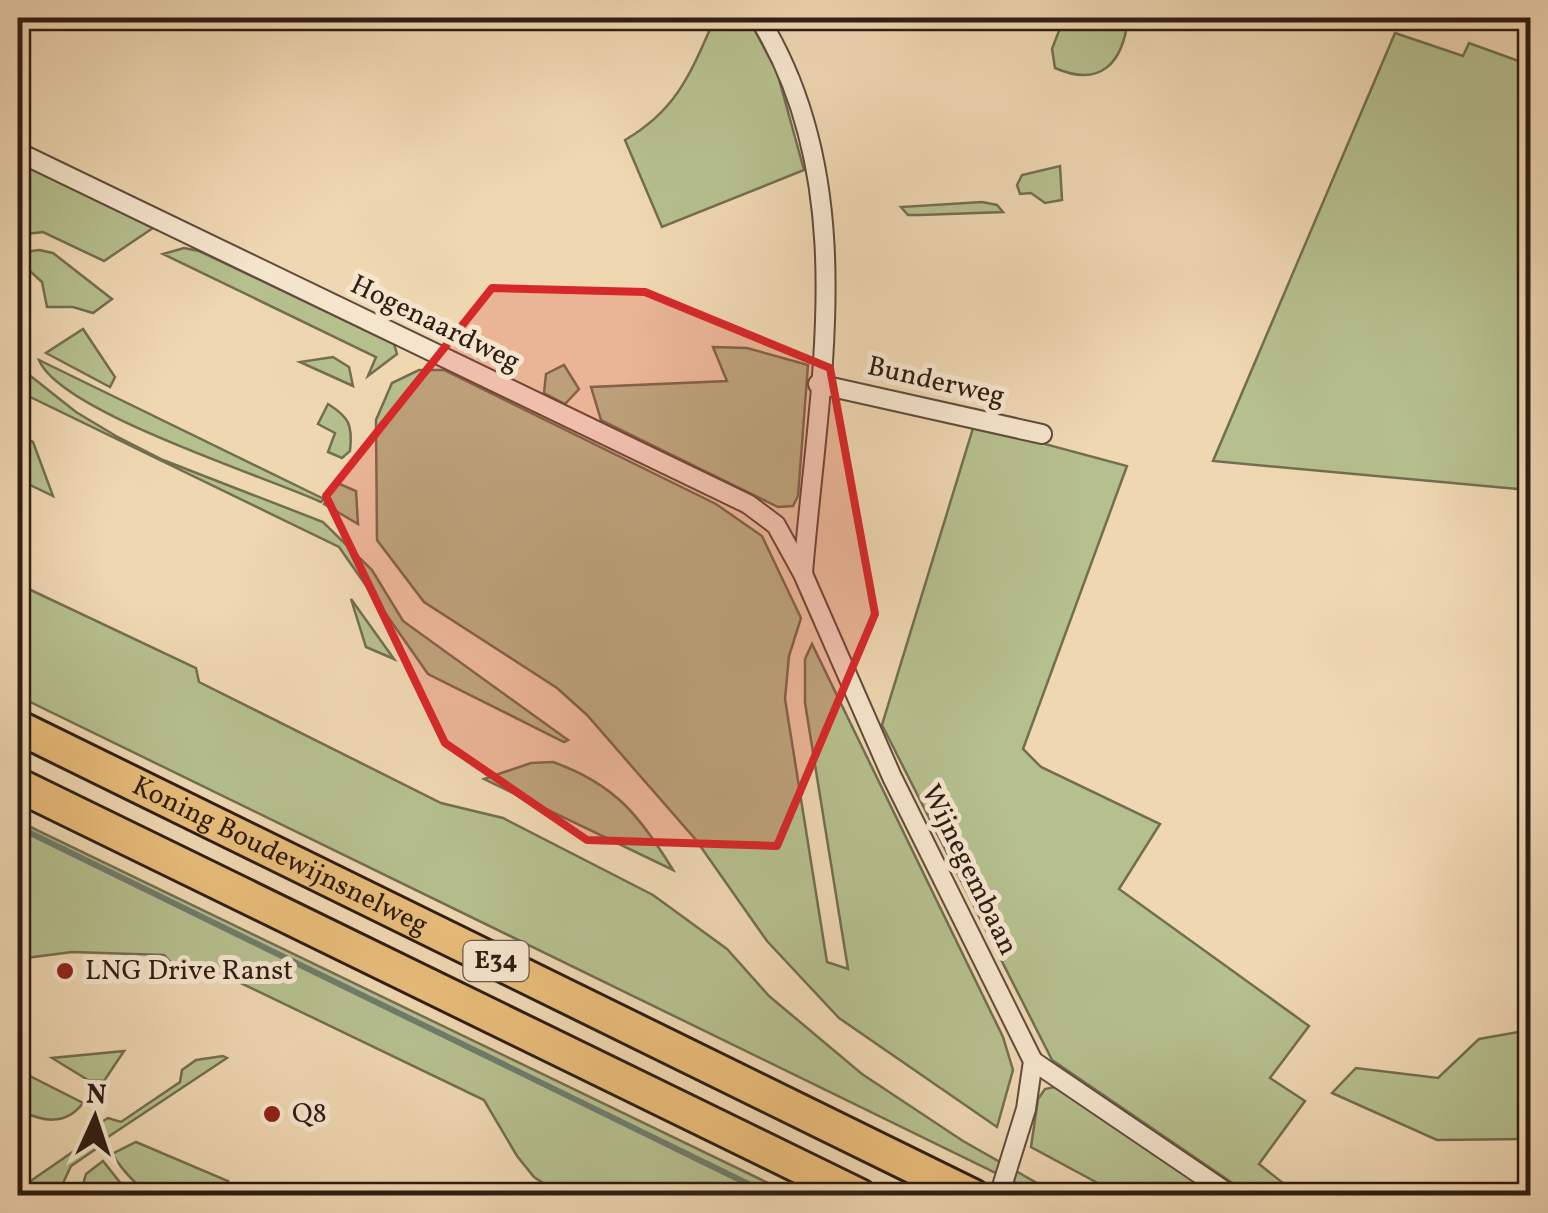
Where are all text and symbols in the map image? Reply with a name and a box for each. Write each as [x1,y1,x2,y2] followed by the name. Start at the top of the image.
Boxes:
[343,266,527,382] street label: Hogenaardweg
[864,347,1008,417] street label: Bunderweg
[125,766,435,945] street label: Koning Boudewijnsnelweg
[911,778,1027,962] street label: Wijnegembaan
[464,941,528,981] road number: E34
[85,952,293,991] place label: LNG Drive Ranst
[54,960,76,982] marker: LNG Drive Ranst
[45,1068,145,1168] north arrow
[85,1076,107,1116] text: N
[292,1095,327,1134] place label: Q8
[261,1103,283,1125] marker: Q8

